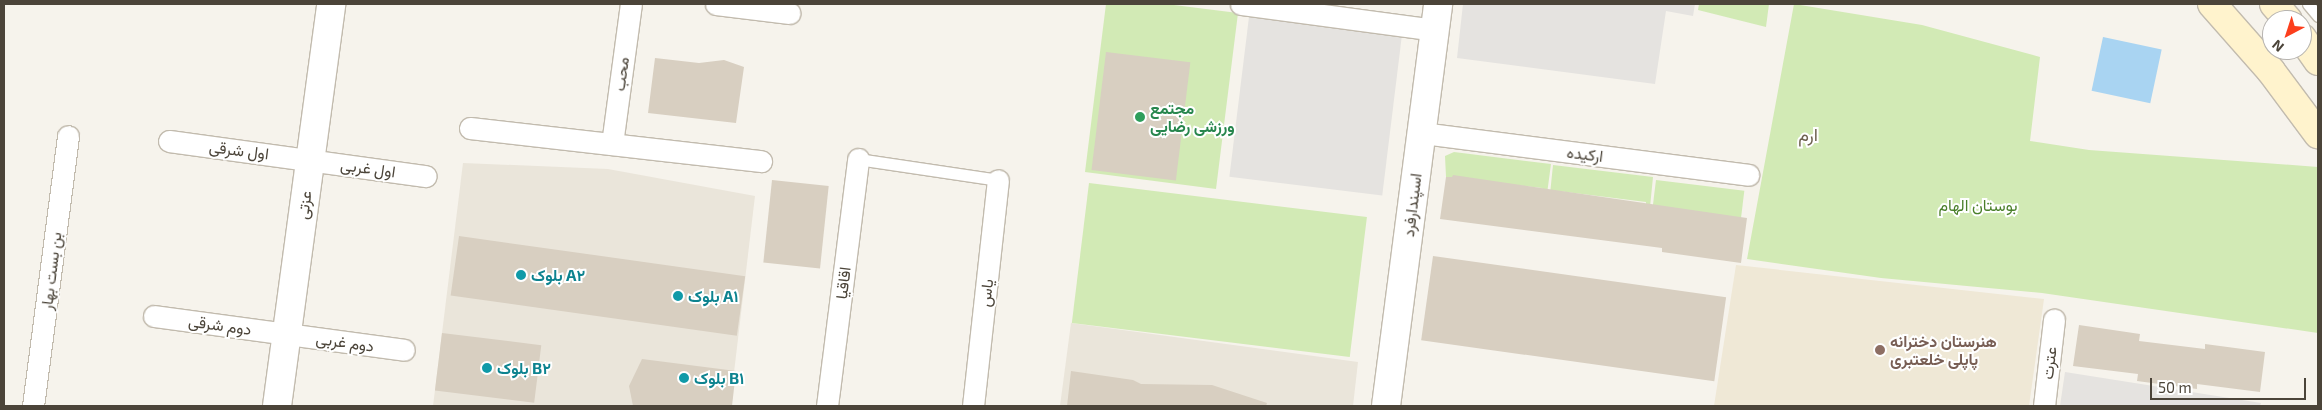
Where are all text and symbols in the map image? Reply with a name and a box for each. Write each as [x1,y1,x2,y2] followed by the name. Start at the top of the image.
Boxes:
[2262,10,2312,60] north arrow
[2268,36,2287,56] text: N
[609,56,633,92] street label: محب
[1150,98,1235,136] place label: مجتمع ورزشی رضایی
[1134,111,1146,123] marker: مجتمع ورزشی رضایی
[1798,123,1818,145] district label: ارم
[208,137,270,163] street label: اول شرقی
[1566,142,1604,166] street label: ارکیده
[339,155,397,181] street label: اول غربی
[1399,172,1425,238] street label: اسپندارفرد
[292,189,316,221] street label: عزتی
[1938,195,2018,215] park label: بوستان الهام
[37,231,65,311] street label: بن بست بهار
[531,265,585,285] place label: بلوک A۲
[831,266,855,300] street label: اقاقیا
[515,269,527,281] marker: بلوک A۲
[975,278,997,308] street label: یاس
[688,286,738,306] place label: بلوک A۱
[672,290,684,302] marker: بلوک A۱
[187,311,253,339] street label: دوم شرقی
[315,328,375,356] street label: دوم غربی
[1890,331,1997,369] place label: هنرستان دخترانه پاپلی خلعتبری
[1874,344,1886,356] marker: هنرستان دخترانه پاپلی خلعتبری
[2037,345,2061,381] street label: عترت
[497,358,551,378] place label: بلوک B۲
[481,362,493,374] marker: بلوک B۲
[694,368,744,388] place label: بلوک B۱
[2152,368,2308,400] scale bar
[678,372,690,384] marker: بلوک B۱
[2158,378,2192,396] text: 50 m

